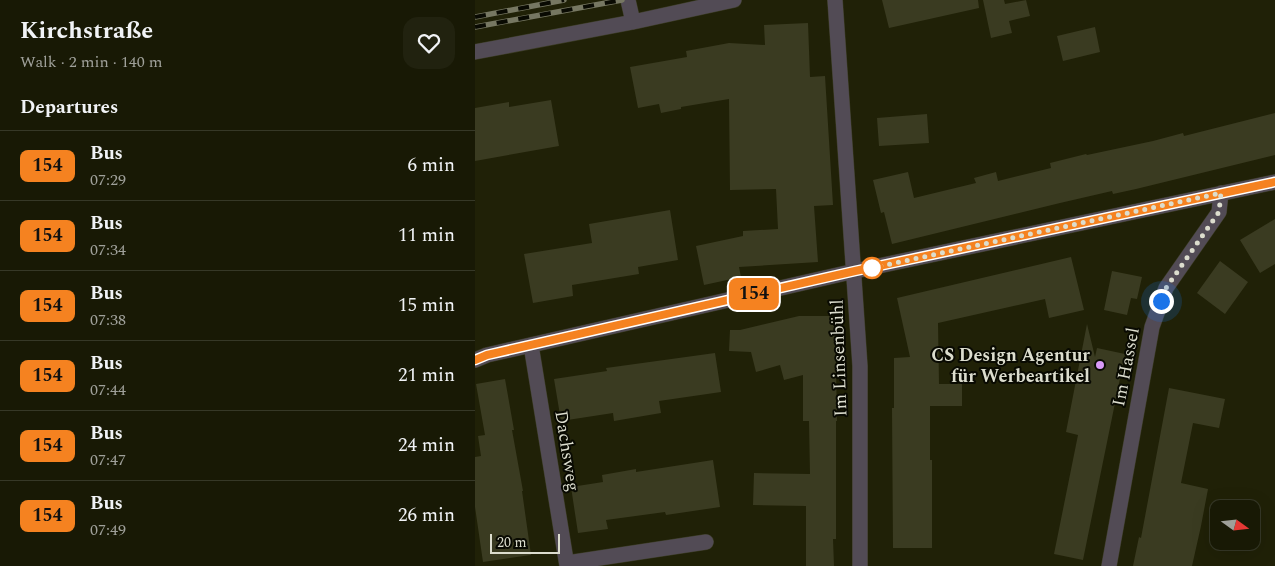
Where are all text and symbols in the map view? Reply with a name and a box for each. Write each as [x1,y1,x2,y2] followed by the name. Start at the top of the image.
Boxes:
[20,13,153,49] text: Kirchstraße
[403,17,455,69] button: heart
[20,50,163,74] text: Walk · 2 min · 140 m
[20,93,118,122] text: Departures
[90,139,123,168] text: Bus
[407,151,455,180] text: 6 min
[32,152,63,179] text: 154
[90,168,126,192] text: 07:29
[90,209,123,238] text: Bus
[398,221,455,250] text: 11 min
[32,222,63,249] text: 154
[90,238,126,262] text: 07:34
[861,257,883,279] unlabelled marker
[725,278,783,310] line badge: 154
[90,279,123,308] text: Bus
[739,280,769,307] text: 154
[1149,289,1174,314] your location
[398,291,455,320] text: 15 min
[32,292,63,319] text: 154
[823,299,855,417] street label: Im Linsenbühl
[90,308,126,332] text: 07:38
[1105,325,1147,409] street label: Im Hassel
[931,342,1090,390] place label: CS Design Agentur für Werbeartikel
[90,349,123,378] text: Bus
[1094,359,1106,371] marker: CS Design Agentur für Werbeartikel
[398,361,455,390] text: 21 min
[32,362,63,389] text: 154
[90,378,126,402] text: 07:44
[547,409,587,493] street label: Dachsweg
[90,419,123,448] text: Bus
[398,431,455,460] text: 24 min
[32,432,63,459] text: 154
[90,448,126,472] text: 07:47
[90,489,123,518] text: Bus
[1210,500,1260,550] north arrow
[1210,500,1260,550] map controls
[398,501,455,530] text: 26 min
[32,502,63,529] text: 154
[90,518,126,542] text: 07:49
[490,531,560,554] scale bar
[497,532,527,553] text: 20 m

